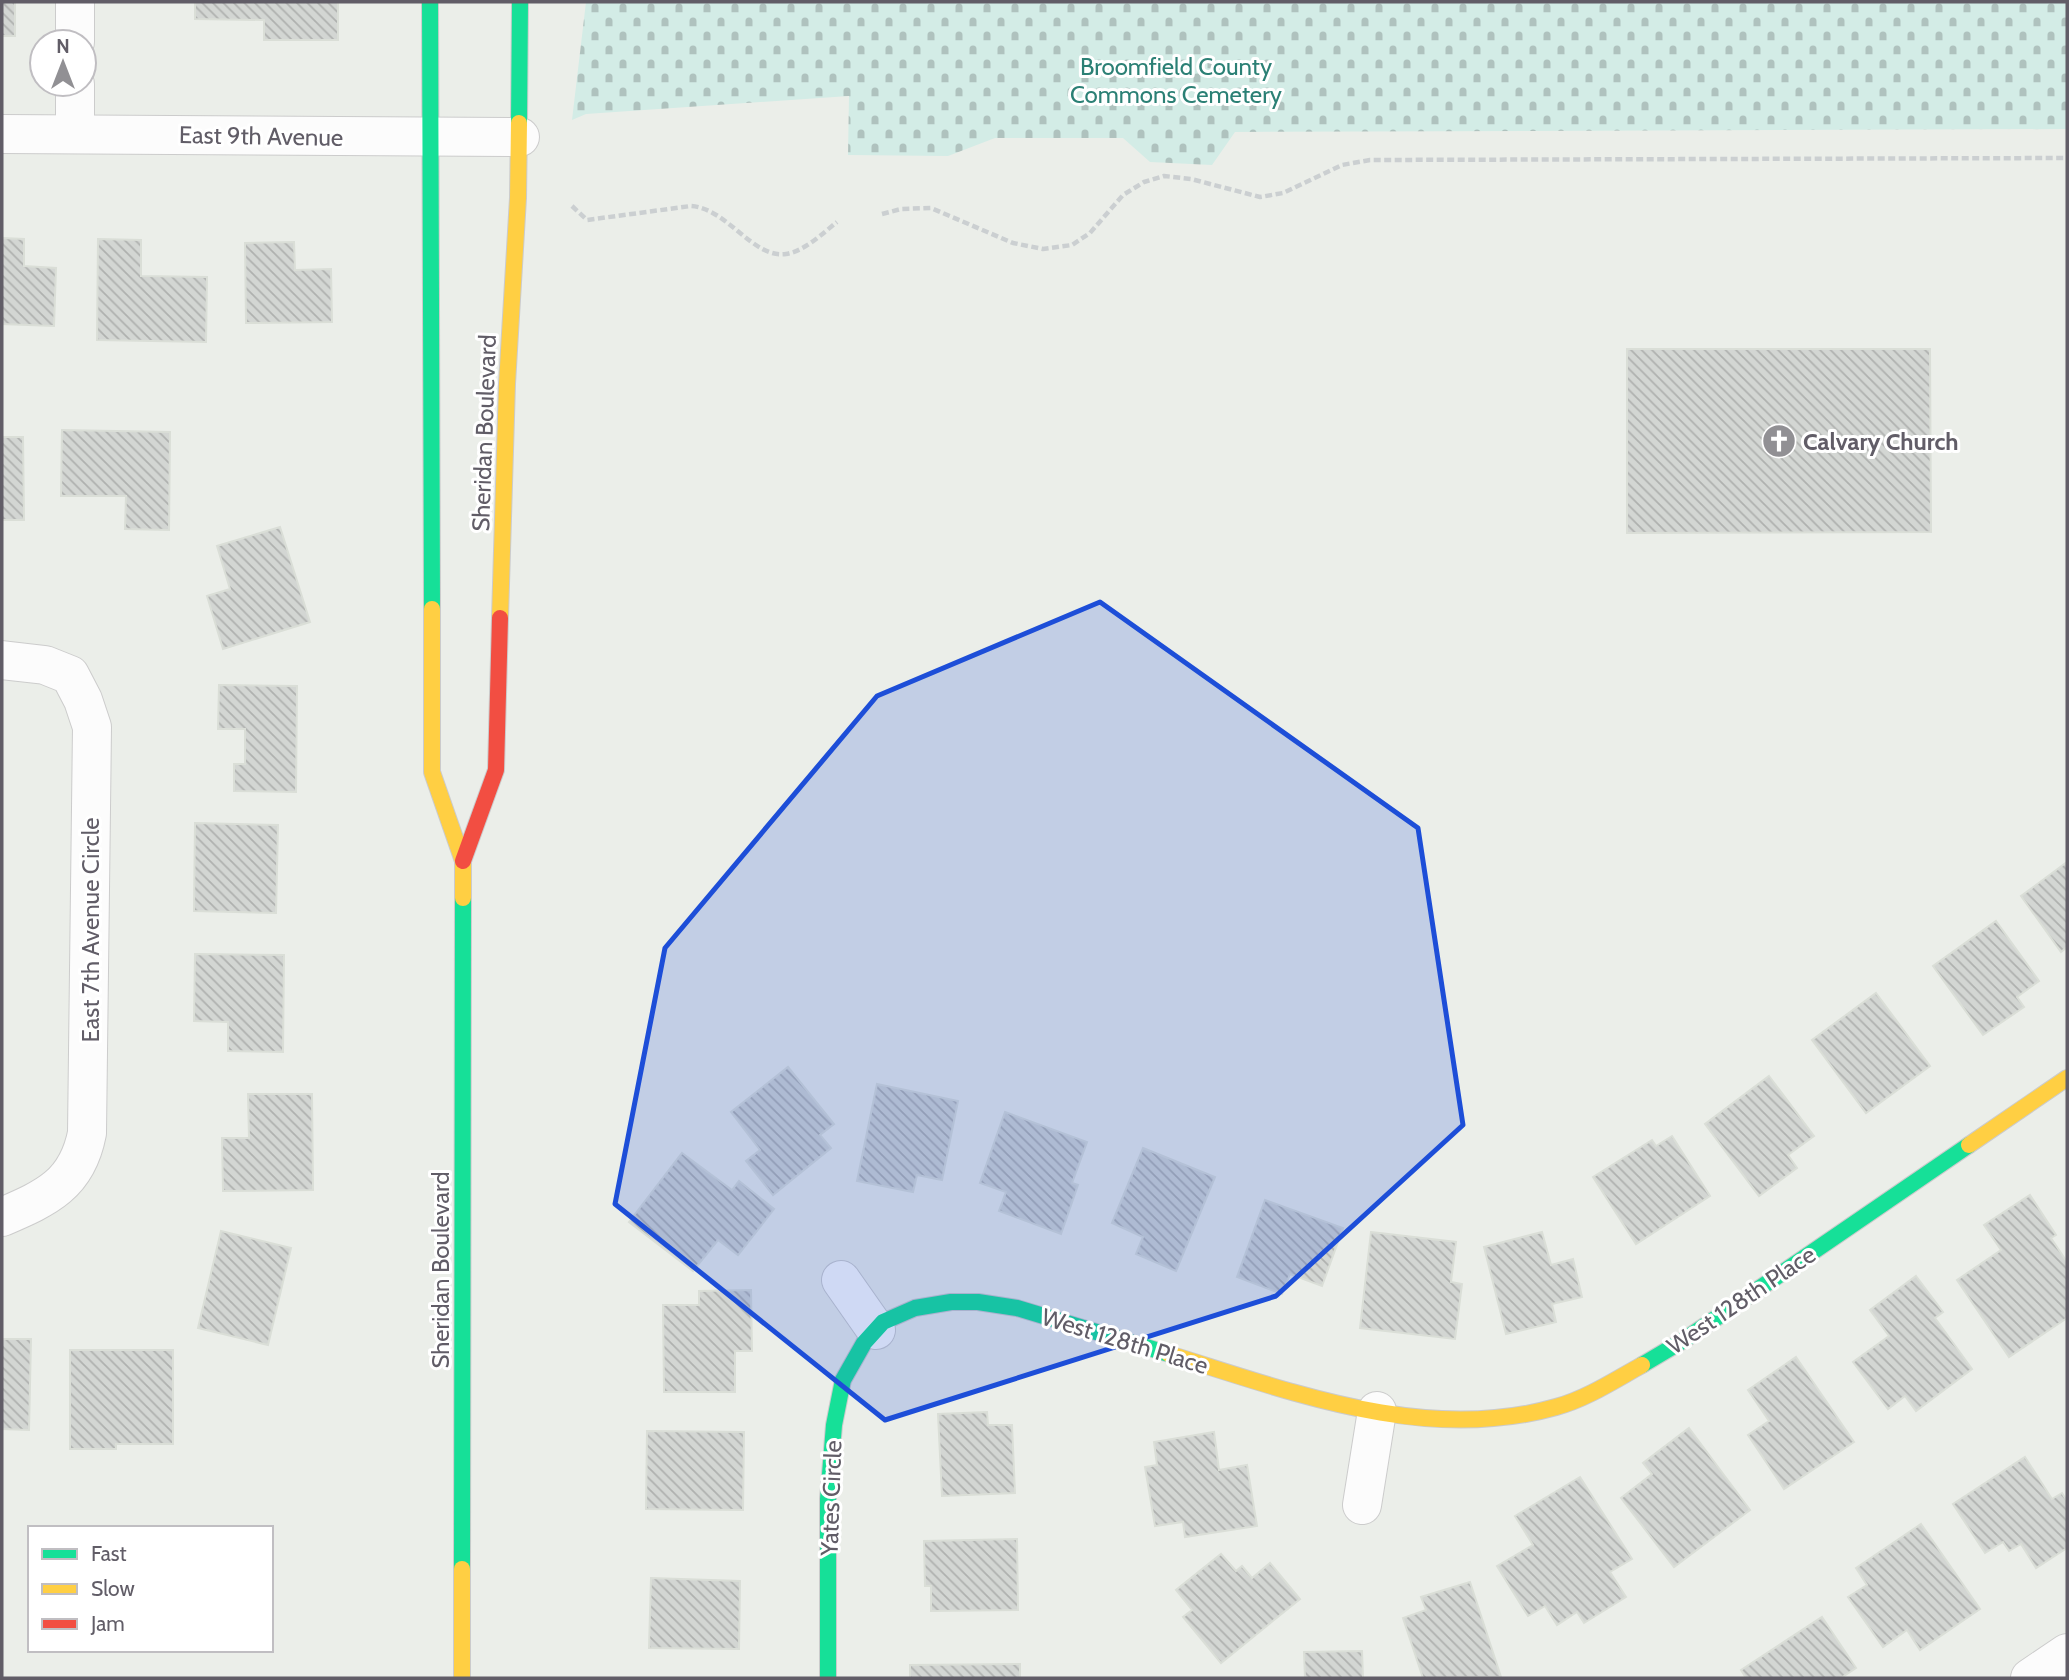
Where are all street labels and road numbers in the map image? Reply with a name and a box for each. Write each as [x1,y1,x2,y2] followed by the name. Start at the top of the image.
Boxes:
[179,120,343,152] street label: East 9th Avenue
[466,334,502,532] street label: Sheridan Boulevard
[76,818,105,1042] street label: East 7th Avenue Circle
[426,1171,455,1369] street label: Sheridan Boulevard
[1661,1240,1821,1360] street label: West 128th Place
[1038,1302,1212,1380] street label: West 128th Place
[814,1440,848,1557] street label: Yates Circle

